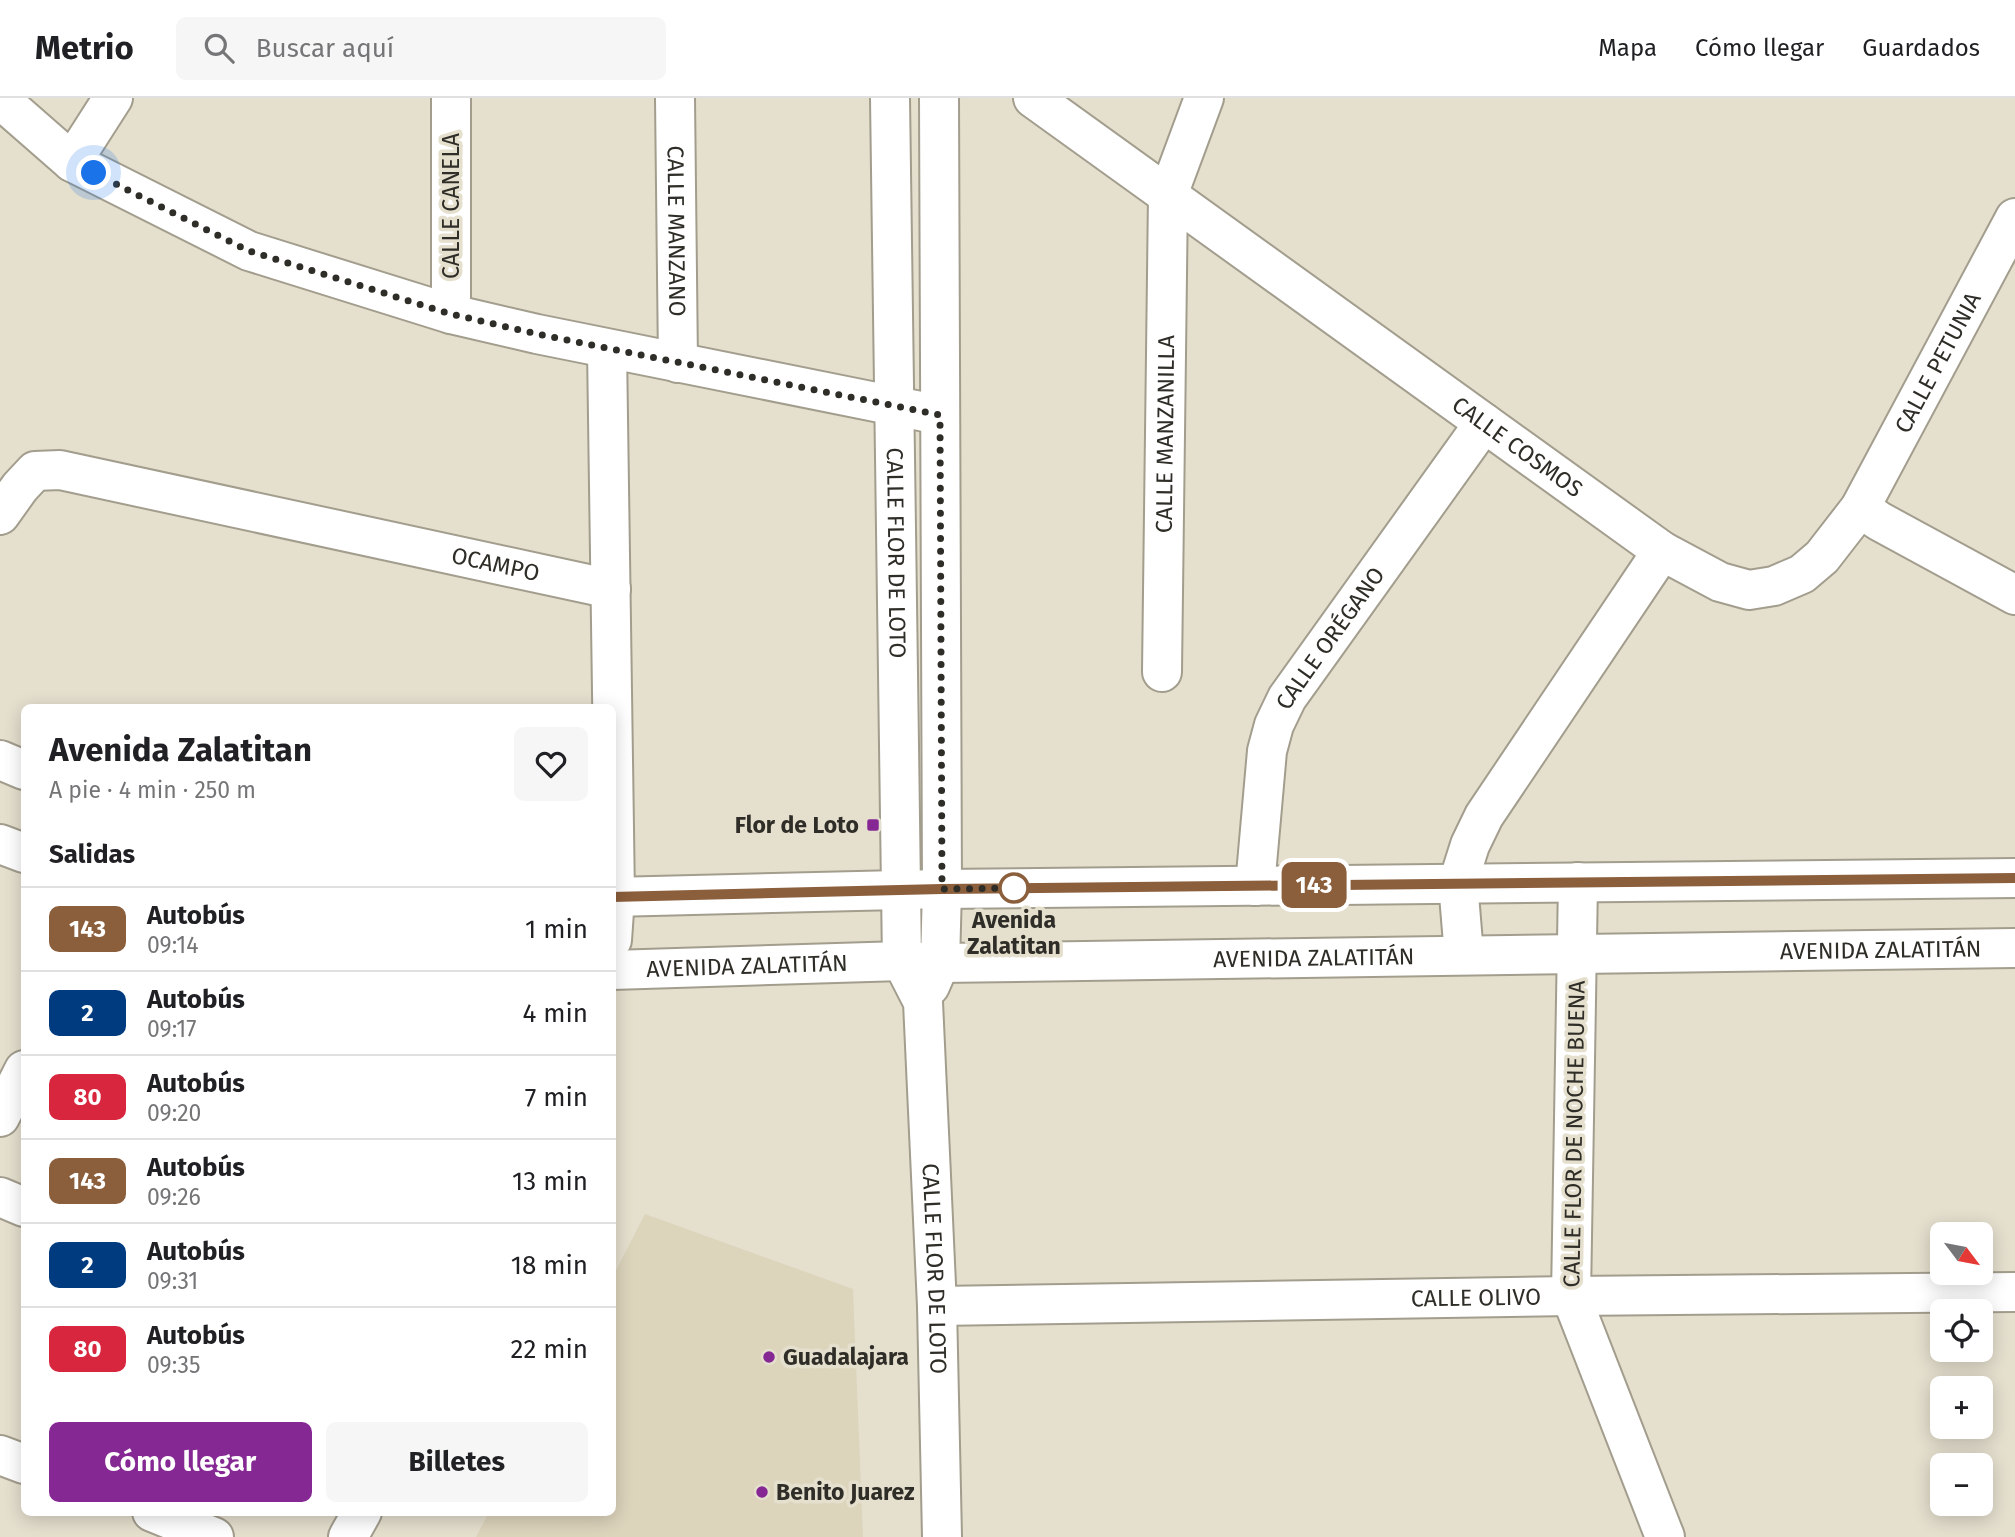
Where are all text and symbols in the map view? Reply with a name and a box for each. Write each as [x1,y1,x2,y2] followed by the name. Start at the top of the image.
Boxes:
[176,17,666,80] search box
[35,28,134,68] text: Metrio
[200,29,238,67] icon: search
[256,33,394,64] text: Buscar aquí
[1598,34,1657,62] text: Mapa
[1695,34,1824,62] text: Cómo llegar
[1862,34,1980,62] text: Guardados
[437,132,465,279] street label: CALLE CANELA
[662,145,691,317] street label: CALLE MANZANO
[76,155,111,190] your location
[1889,286,1987,438] street label: CALLE PETUNIA
[1150,334,1180,533] street label: CALLE MANZANILLA
[1447,390,1588,503] street label: CALLE COSMOS
[881,447,912,659] street label: CALLE FLOR DE LOTO
[449,541,542,587] street label: OCAMPO
[1270,561,1390,714] street label: CALLE ORÉGANO
[514,727,588,801] button: heart
[49,730,312,770] text: Avenida Zalatitan
[49,776,256,804] text: A pie · 4 min · 250 m
[735,811,859,839] place label: Flor de Loto
[865,817,881,833] marker: Flor de Loto
[49,839,135,870] text: Salidas
[1274,862,1354,908] line badge: 143
[1296,871,1332,899] text: 143
[999,873,1029,903] marker: Avenida Zalatitan
[147,900,245,931] text: Autobús
[967,906,1061,960] place label: Avenida Zalatitan
[525,914,588,945] text: 1 min
[69,915,106,943] text: 143
[147,931,198,959] text: 09:14
[1780,934,1982,965] street label: AVENIDA ZALATITÁN
[1213,942,1415,973] street label: AVENIDA ZALATITÁN
[646,948,848,983] street label: AVENIDA ZALATITÁN
[1557,979,1591,1288] street label: CALLE FLOR DE NOCHE BUENA
[147,984,245,1015] text: Autobús
[522,998,588,1029] text: 4 min
[81,999,94,1027] text: 2
[147,1015,196,1043] text: 09:17
[147,1068,245,1099] text: Autobús
[525,1082,588,1113] text: 7 min
[74,1083,101,1111] text: 80
[147,1099,201,1127] text: 09:20
[147,1152,245,1183] text: Autobús
[916,1163,952,1374] street label: CALLE FLOR DE LOTO
[512,1166,588,1197] text: 13 min
[69,1167,106,1195] text: 143
[147,1183,201,1211] text: 09:26
[1930,1222,1993,1284] north arrow
[1930,1222,1993,1516] map controls
[147,1236,245,1267] text: Autobús
[511,1250,588,1281] text: 18 min
[81,1251,94,1279] text: 2
[147,1267,198,1295] text: 09:31
[1411,1282,1541,1313] street label: CALLE OLIVO
[1930,1299,1993,1362] button: locate
[147,1320,245,1351] text: Autobús
[511,1334,588,1365] text: 22 min
[74,1335,101,1363] text: 80
[783,1343,909,1371] place label: Guadalajara
[761,1349,777,1365] marker: Guadalajara
[147,1351,200,1379] text: 09:35
[1930,1376,1993,1439] button: +
[49,1422,312,1502] button: Cómo llegar
[326,1422,588,1502] button: Billetes
[1930,1453,1993,1516] button: −
[776,1478,915,1506] place label: Benito Juarez
[754,1484,770,1500] marker: Benito Juarez

